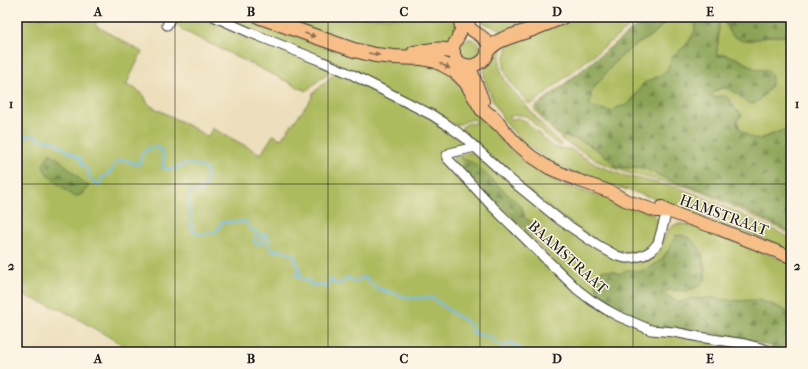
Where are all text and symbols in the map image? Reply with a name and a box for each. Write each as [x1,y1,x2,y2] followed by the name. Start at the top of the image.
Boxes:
[93,4,103,19] text: A
[247,4,256,19] text: B
[400,4,409,19] text: C
[552,4,562,19] text: D
[706,4,714,19] text: E
[305,32,317,38] one-way arrow
[368,51,380,57] one-way arrow
[440,63,451,69] one-way arrow
[9,96,14,111] text: 1
[795,96,800,111] text: 1
[677,191,772,240] street label: HAMSTRAAT
[524,217,612,298] street label: BAAMSTRAAT
[8,258,15,273] text: 2
[794,258,801,273] text: 2
[93,351,103,366] text: A
[247,351,256,366] text: B
[400,351,409,366] text: C
[552,351,562,366] text: D
[706,351,714,366] text: E

